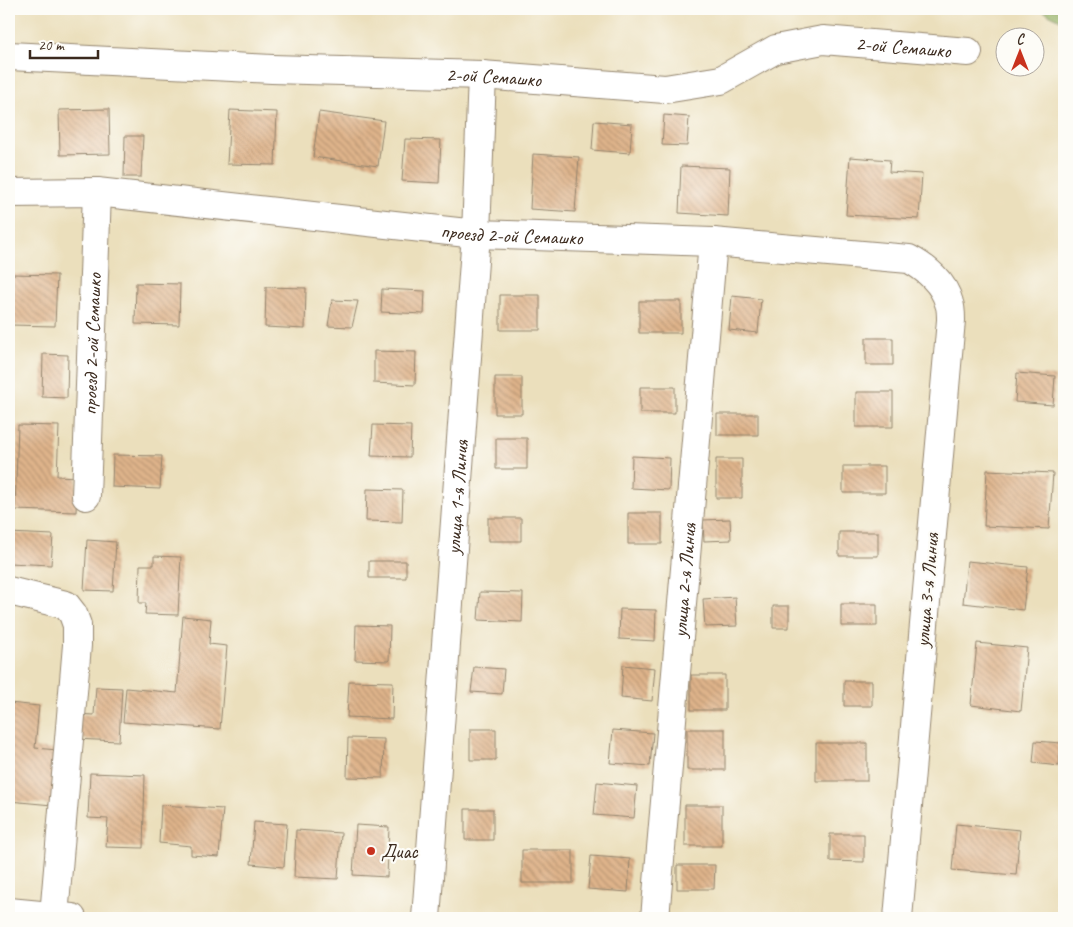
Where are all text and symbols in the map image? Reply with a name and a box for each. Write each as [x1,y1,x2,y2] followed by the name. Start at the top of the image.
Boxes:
[30,28,98,60] scale bar
[996,28,1046,78] north arrow
[855,30,953,63] street label: 2-ой Семашко
[1017,31,1026,48] text: С
[38,36,65,55] text: 20 m
[446,61,543,92] street label: 2-ой Семашко
[440,218,584,250] street label: проезд 2-ой Семашко
[76,272,107,415] street label: проезд 2-ой Семашко
[440,438,473,556] street label: улица 1-я Линия
[667,521,701,639] street label: улица 2-я Линия
[909,531,945,649] street label: улица 3-я Линия
[381,839,418,864] place label: Диас
[365,845,377,857] marker: Диас

